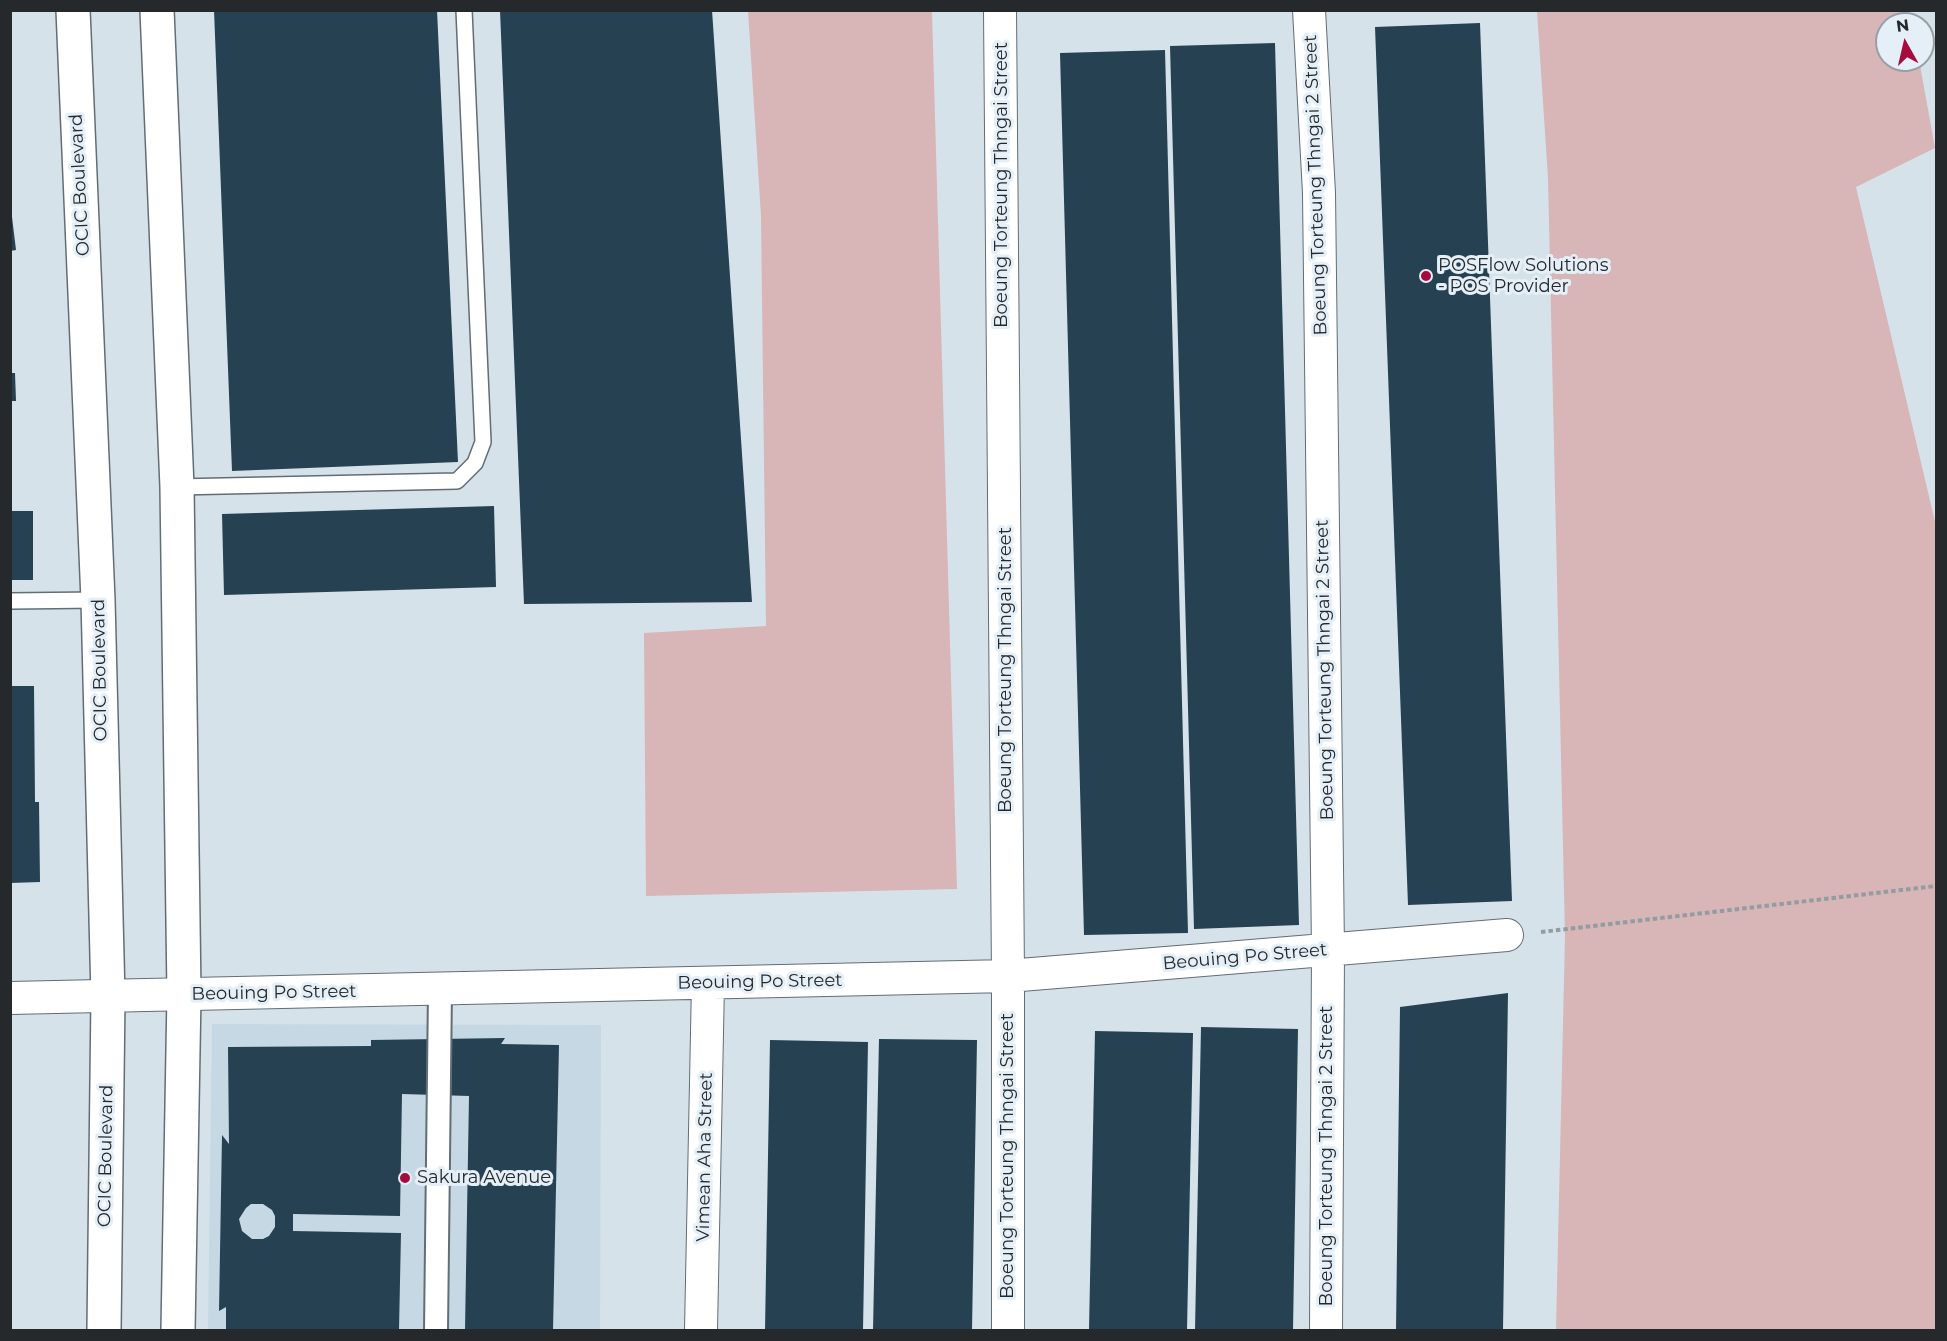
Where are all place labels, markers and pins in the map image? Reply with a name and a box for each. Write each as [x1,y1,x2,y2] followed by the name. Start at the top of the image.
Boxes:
[1438,255,1609,298] place label: POSFlow Solutions - POS Provider
[1419,269,1433,283] marker: POSFlow Solutions - POS Provider
[417,1167,551,1189] place label: Sakura Avenue
[398,1171,412,1185] marker: Sakura Avenue

